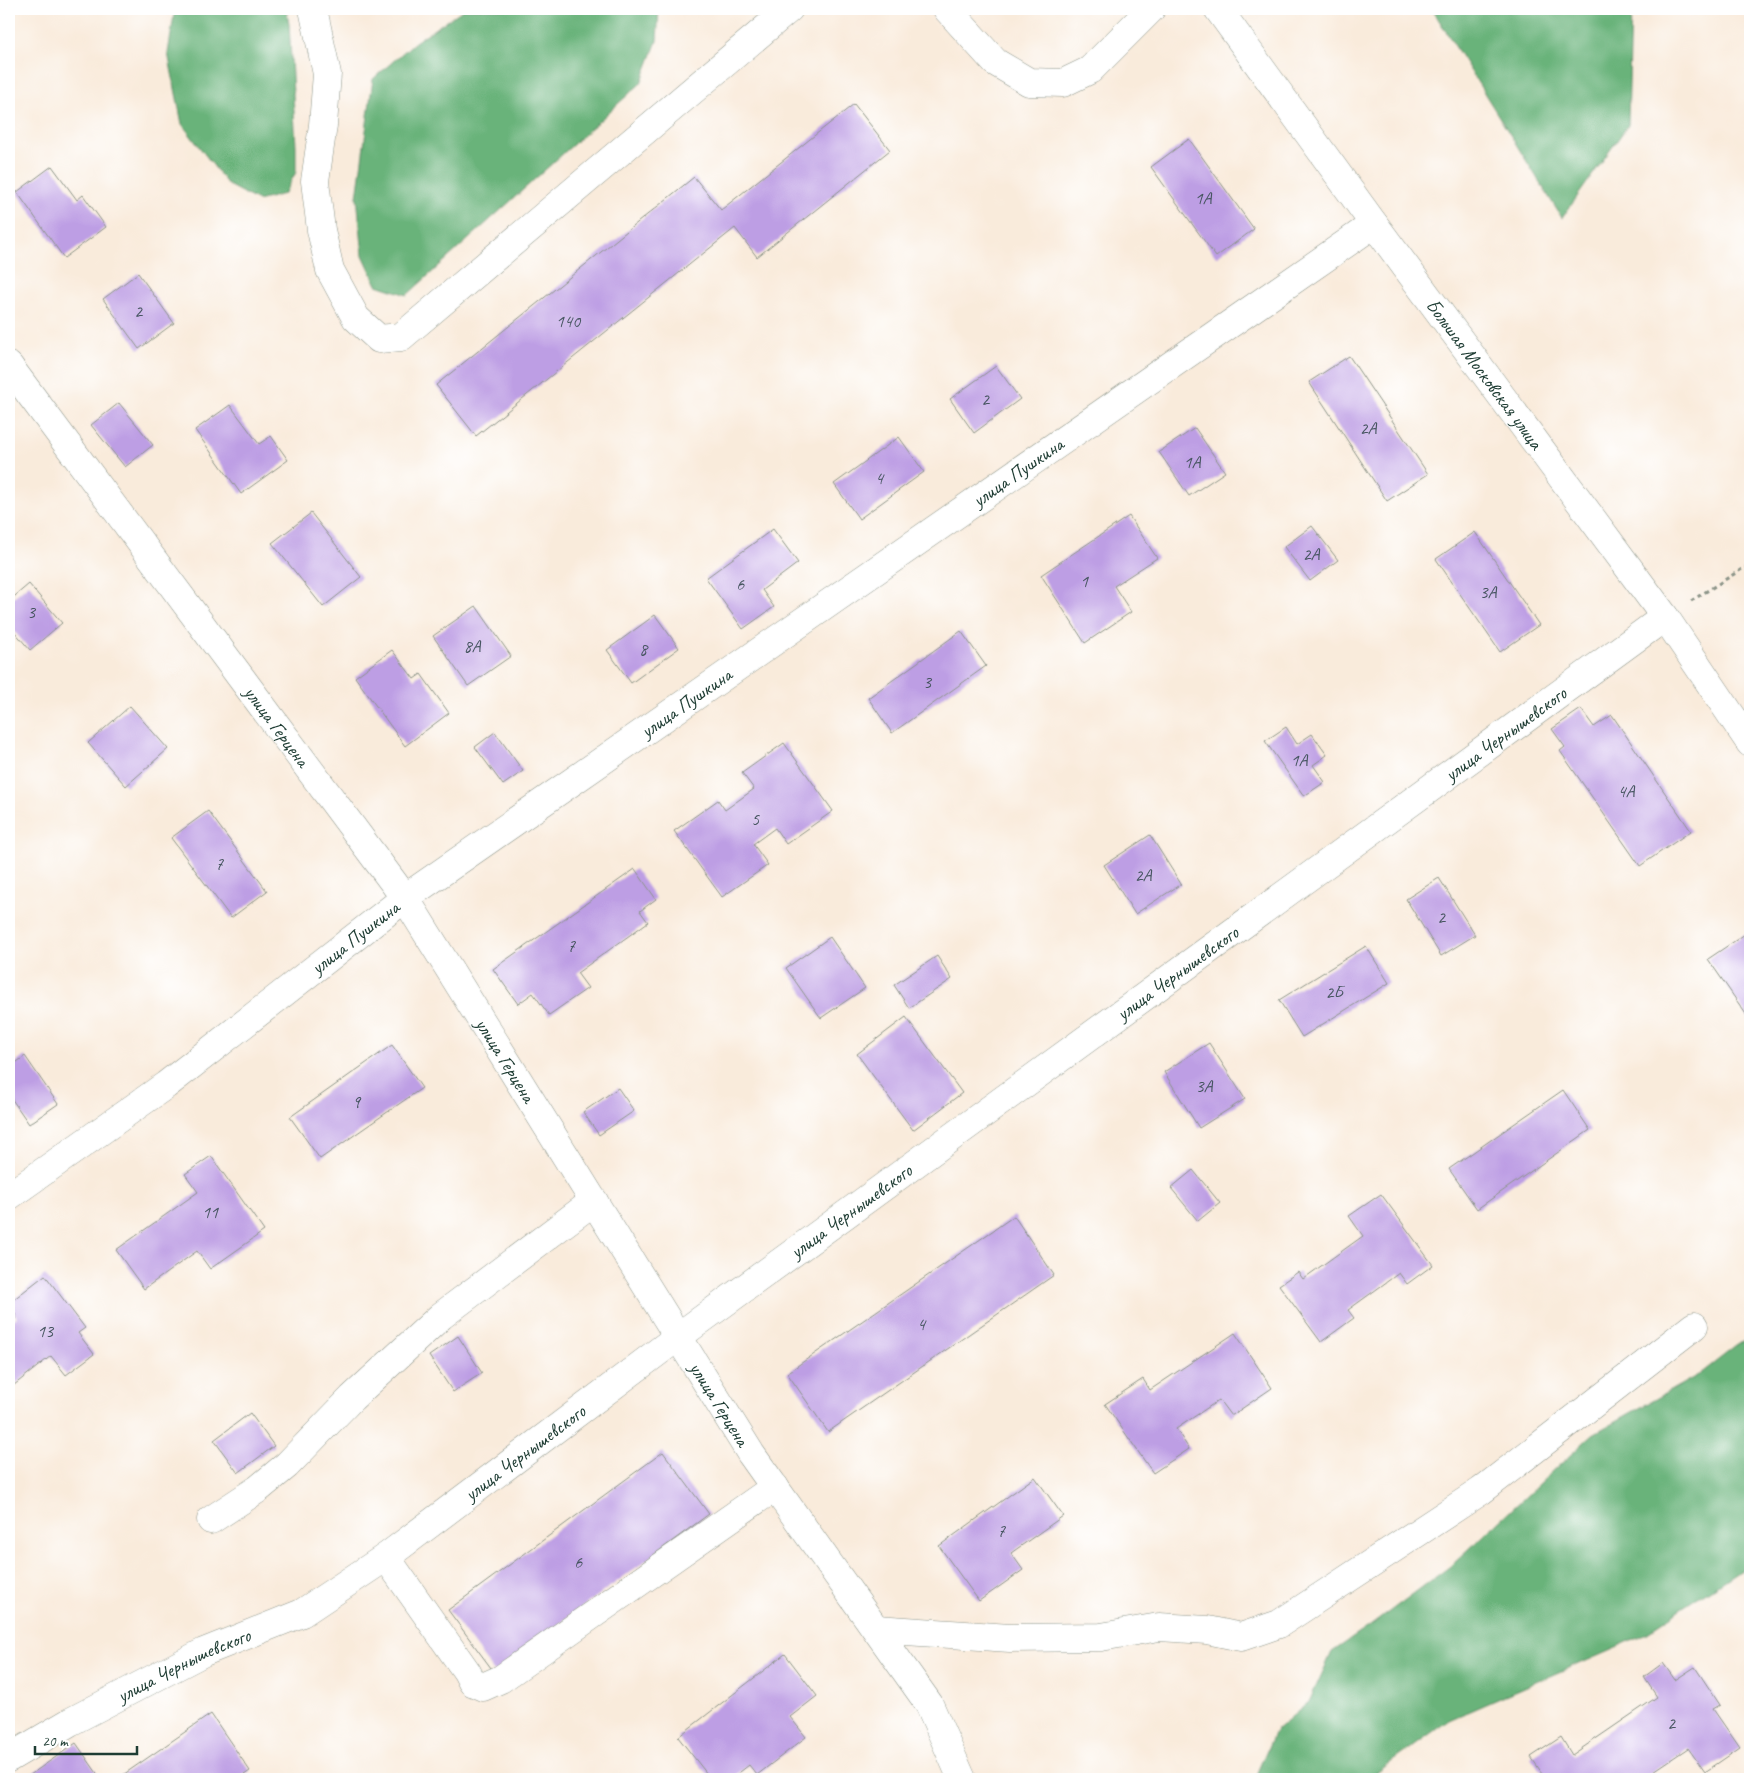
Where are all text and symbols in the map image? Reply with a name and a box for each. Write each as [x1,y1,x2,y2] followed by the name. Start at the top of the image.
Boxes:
[1194,187,1213,209] house number: 1А
[1421,294,1550,455] street label: Большая Московская улица
[134,300,144,322] house number: 2
[556,310,582,332] house number: 140
[981,388,991,410] house number: 2
[1359,417,1378,439] house number: 2А
[966,430,1070,513] street label: улица Пушкина
[1183,451,1202,473] house number: 1А
[875,467,885,489] house number: 4
[1302,543,1321,565] house number: 2А
[1080,570,1089,592] house number: 1
[736,573,745,595] house number: 6
[1479,581,1498,603] house number: 3А
[27,601,37,623] house number: 3
[463,635,482,657] house number: 8А
[639,638,649,660] house number: 8
[635,661,738,744] street label: улица Пушкина
[923,671,933,693] house number: 3
[238,680,317,773] street label: улица Герцена
[1438,680,1572,787] street label: улица Чернышевского
[1290,749,1309,771] house number: 1А
[1617,780,1636,802] house number: 4А
[751,808,760,830] house number: 5
[215,853,224,875] house number: 7
[1134,864,1153,886] house number: 2А
[305,894,406,980] street label: улица Пушкина
[1437,906,1447,928] house number: 2
[1110,919,1244,1026] street label: улица Чернышевского
[567,935,576,957] house number: 7
[1325,981,1345,1003] house number: 2Б
[470,1012,542,1108] street label: улица Герцена
[1195,1075,1214,1097] house number: 3А
[352,1091,362,1113] house number: 9
[784,1157,918,1264] street label: улица Чернышевского
[202,1201,219,1223] house number: 11
[917,1313,927,1335] house number: 4
[37,1320,55,1342] house number: 13
[684,1356,756,1452] street label: улица Герцена
[458,1398,591,1507] street label: улица Чернышевского
[997,1520,1006,1542] house number: 7
[574,1551,583,1573] house number: 6
[112,1622,255,1708] street label: улица Чернышевского
[1667,1712,1677,1734] house number: 2
[35,1723,138,1755] scale bar
[42,1732,69,1751] text: 20 m

